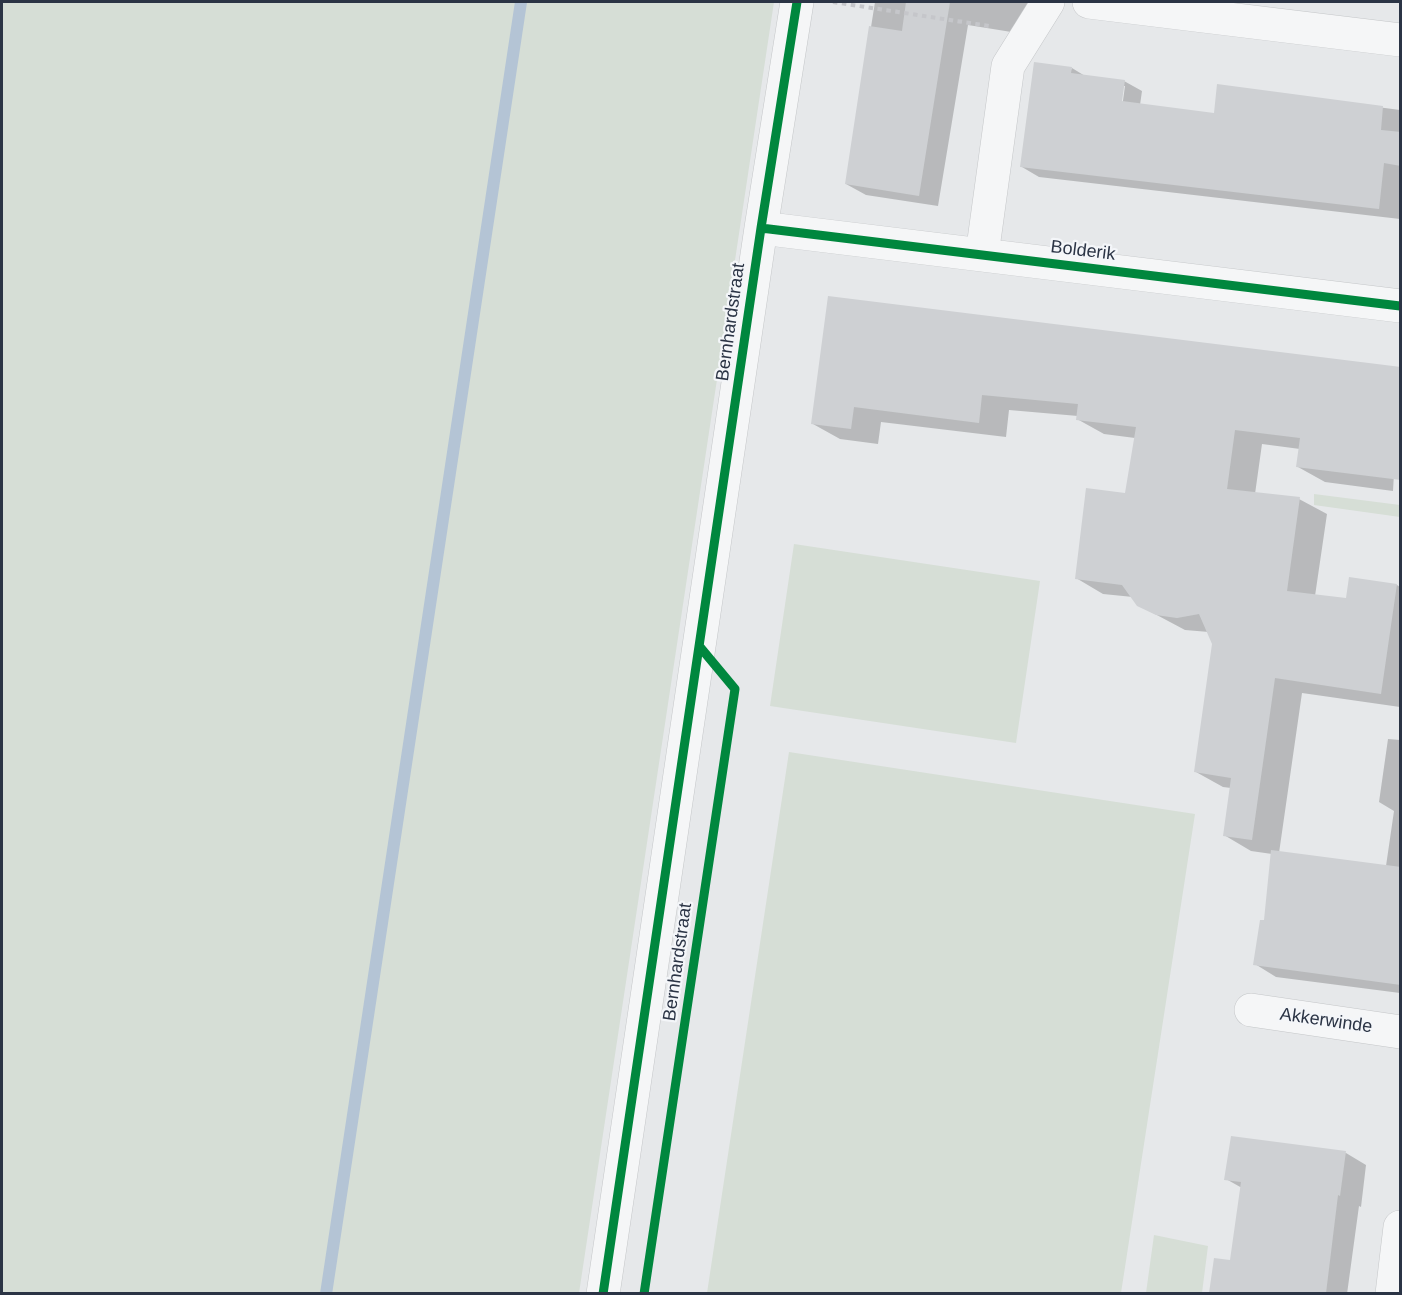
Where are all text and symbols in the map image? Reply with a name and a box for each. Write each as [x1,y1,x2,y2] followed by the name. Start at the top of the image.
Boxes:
[1049,236,1117,266] street label: Bolderik
[712,262,750,382] street label: Bernhardstraat
[659,902,697,1022] street label: Bernhardstraat
[1278,1004,1374,1038] street label: Akkerwinde

